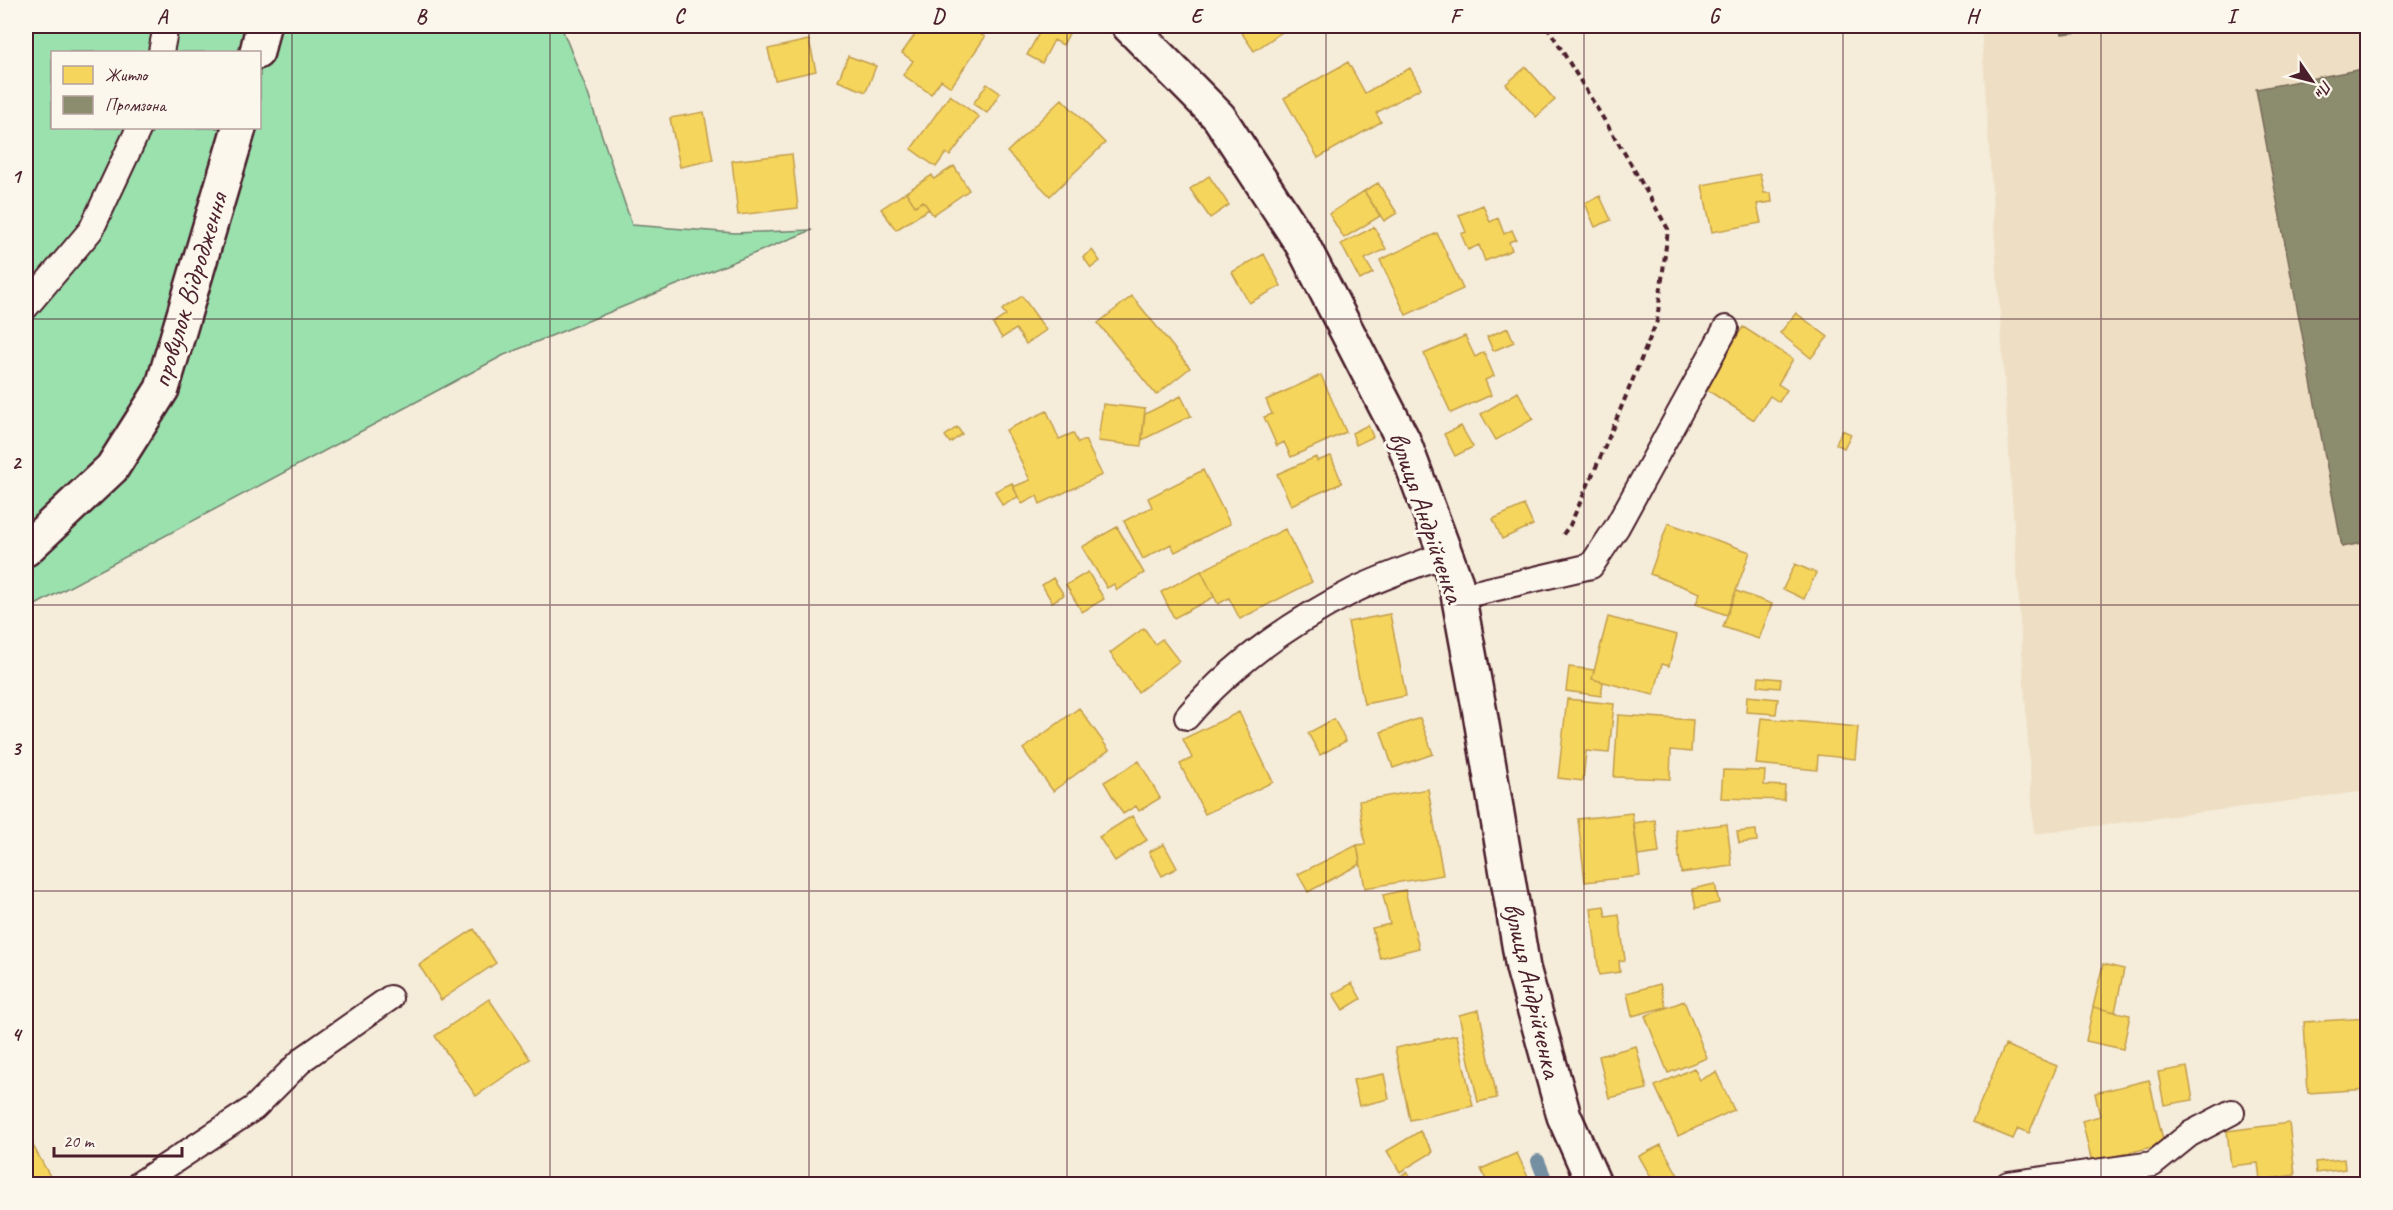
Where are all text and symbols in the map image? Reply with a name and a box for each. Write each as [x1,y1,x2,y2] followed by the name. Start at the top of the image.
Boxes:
[157,4,169,29] text: A
[416,4,428,29] text: B
[674,4,686,29] text: C
[932,4,946,29] text: D
[1191,4,1205,29] text: E
[1450,4,1464,29] text: F
[1709,4,1722,29] text: G
[1966,4,1981,29] text: H
[2227,4,2240,29] text: I
[51,51,261,129] legend
[2282,51,2342,111] north arrow
[105,64,149,86] text: Житло
[2310,76,2336,102] text: Пн
[105,94,167,116] text: Промзона
[12,164,23,189] text: 1
[143,186,236,392] street label: провулок Відродження
[1381,427,1473,609] street label: вулиця Андрійченка
[12,450,23,475] text: 2
[12,736,23,761] text: 3
[1496,899,1571,1083] street label: вулиця Андрійченка
[12,1022,24,1047] text: 4
[54,1120,182,1158] scale bar
[63,1130,96,1152] text: 20 m

